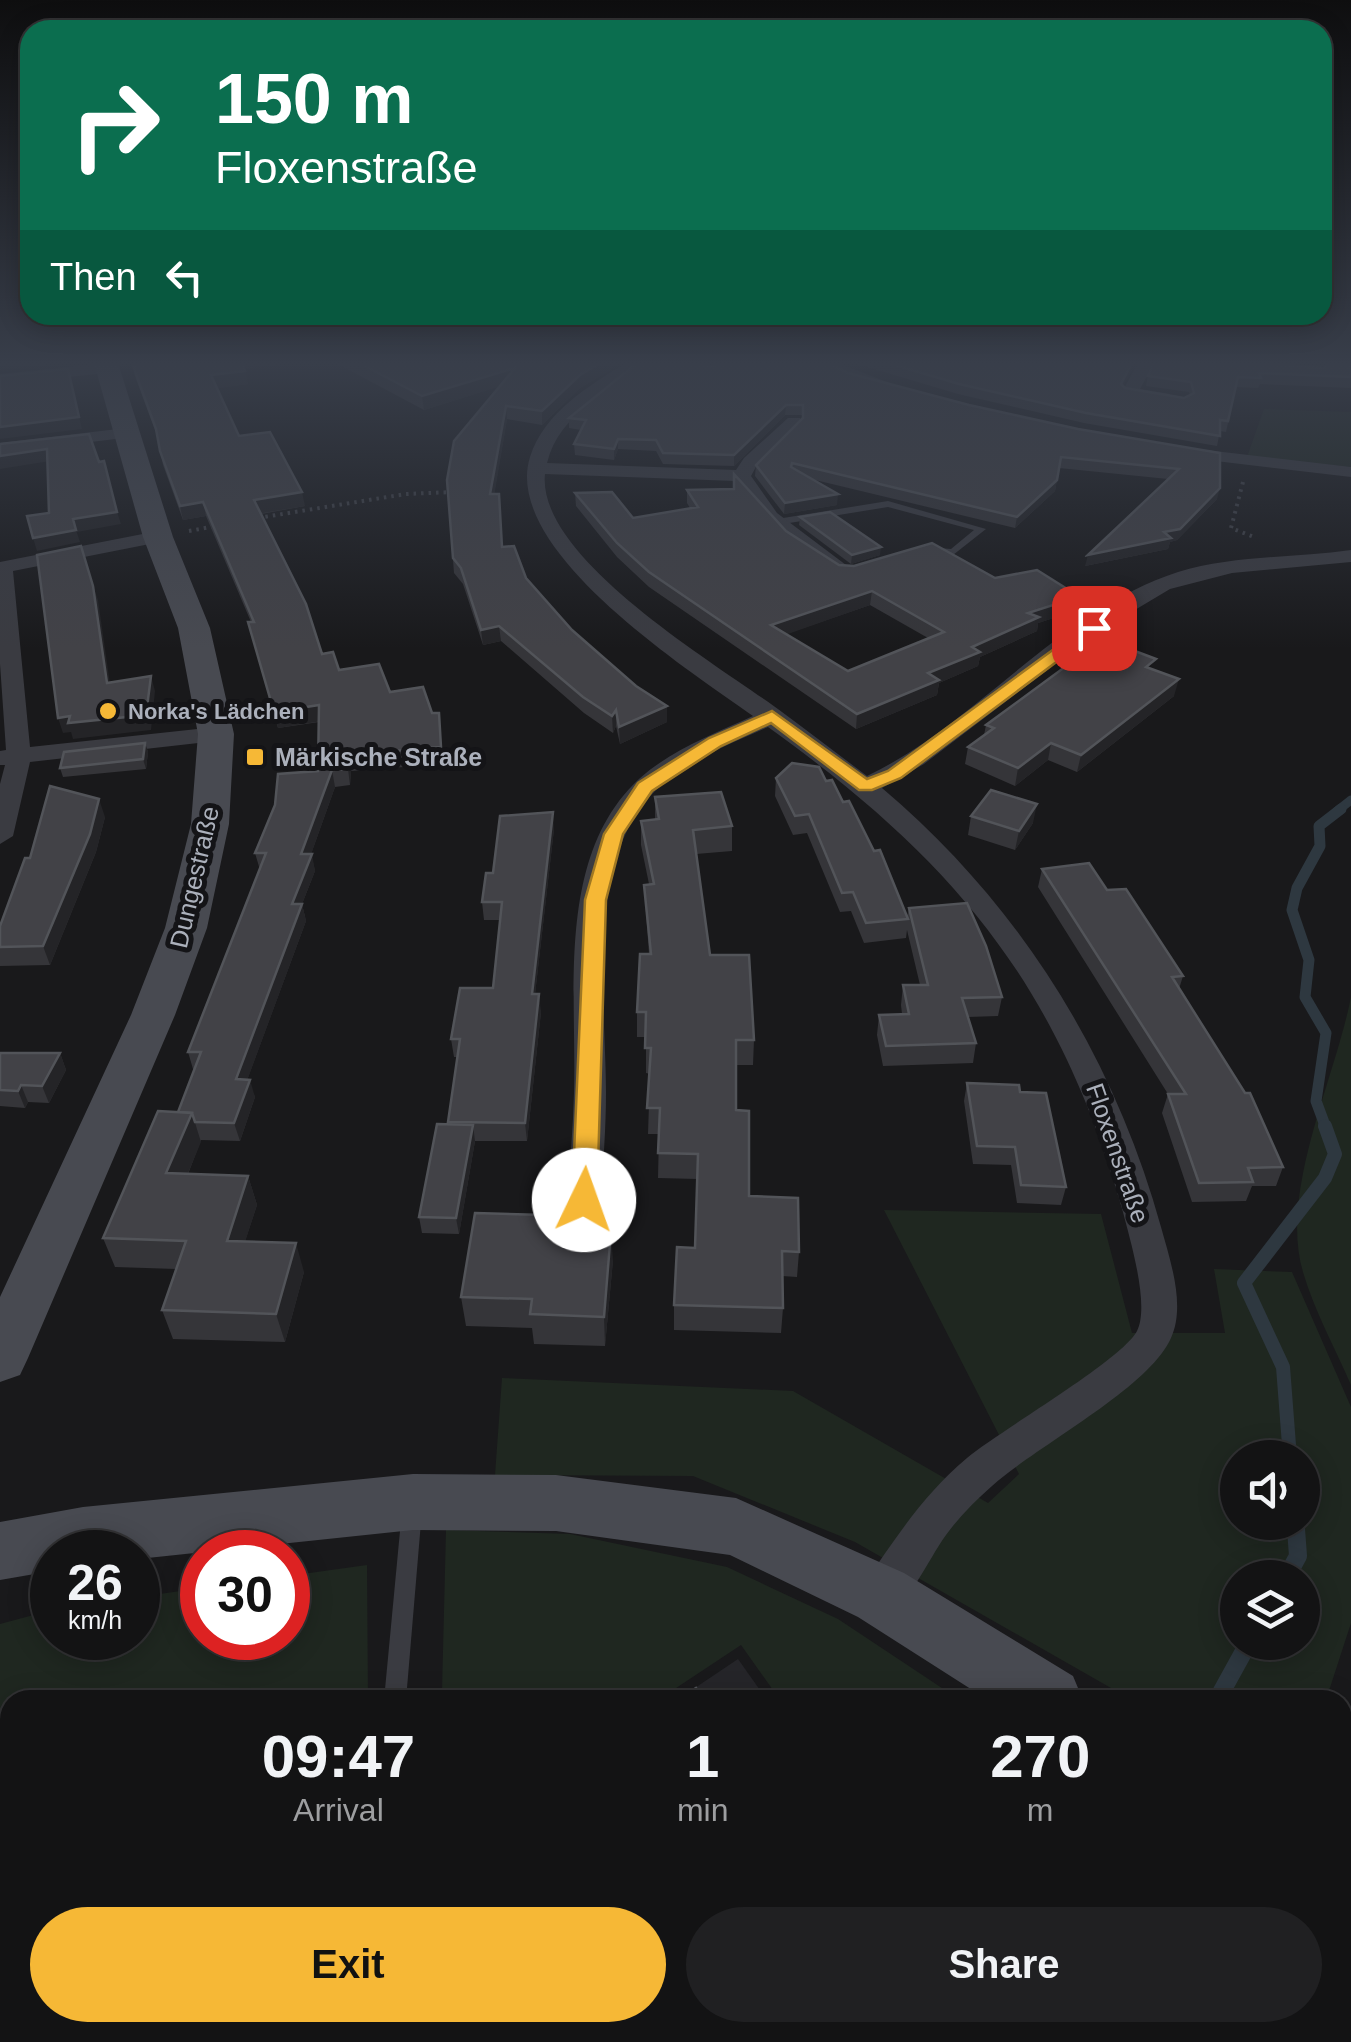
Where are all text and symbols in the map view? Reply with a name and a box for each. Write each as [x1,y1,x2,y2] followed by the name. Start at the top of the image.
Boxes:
[50,60,180,190] icon: right
[215,60,413,138] text: 150 m
[215,142,478,193] text: Floxenstraße
[157,250,212,305] icon: left
[50,256,137,298] text: Then
[1052,586,1137,671] pin
[1067,601,1122,656] icon: arrive
[128,699,304,724] place label: Norka's Lädchen
[97,700,119,722] marker: Norka's Lädchen
[275,743,482,771] place label: Märkische Straße
[244,746,266,768] marker: Märkische Straße
[164,803,224,951] street label: Dungestraße
[1081,1079,1155,1227] street label: Floxenstraße
[532,1148,636,1252] position arrow
[1220,1440,1320,1660] map controls
[1220,1440,1320,1540] button: sound
[180,1530,310,1660] speed limit sign: 30
[67,1555,123,1611] text: 26
[1220,1560,1320,1660] button: layers
[68,1606,122,1634] text: km/h
[262,1723,415,1790] text: 09:47
[686,1723,719,1790] text: 1
[990,1723,1090,1790] text: 270
[293,1792,384,1828] text: Arrival
[677,1792,728,1828] text: min
[1027,1792,1054,1828] text: m
[30,1907,666,2022] button: Exit
[686,1907,1322,2022] button: Share

